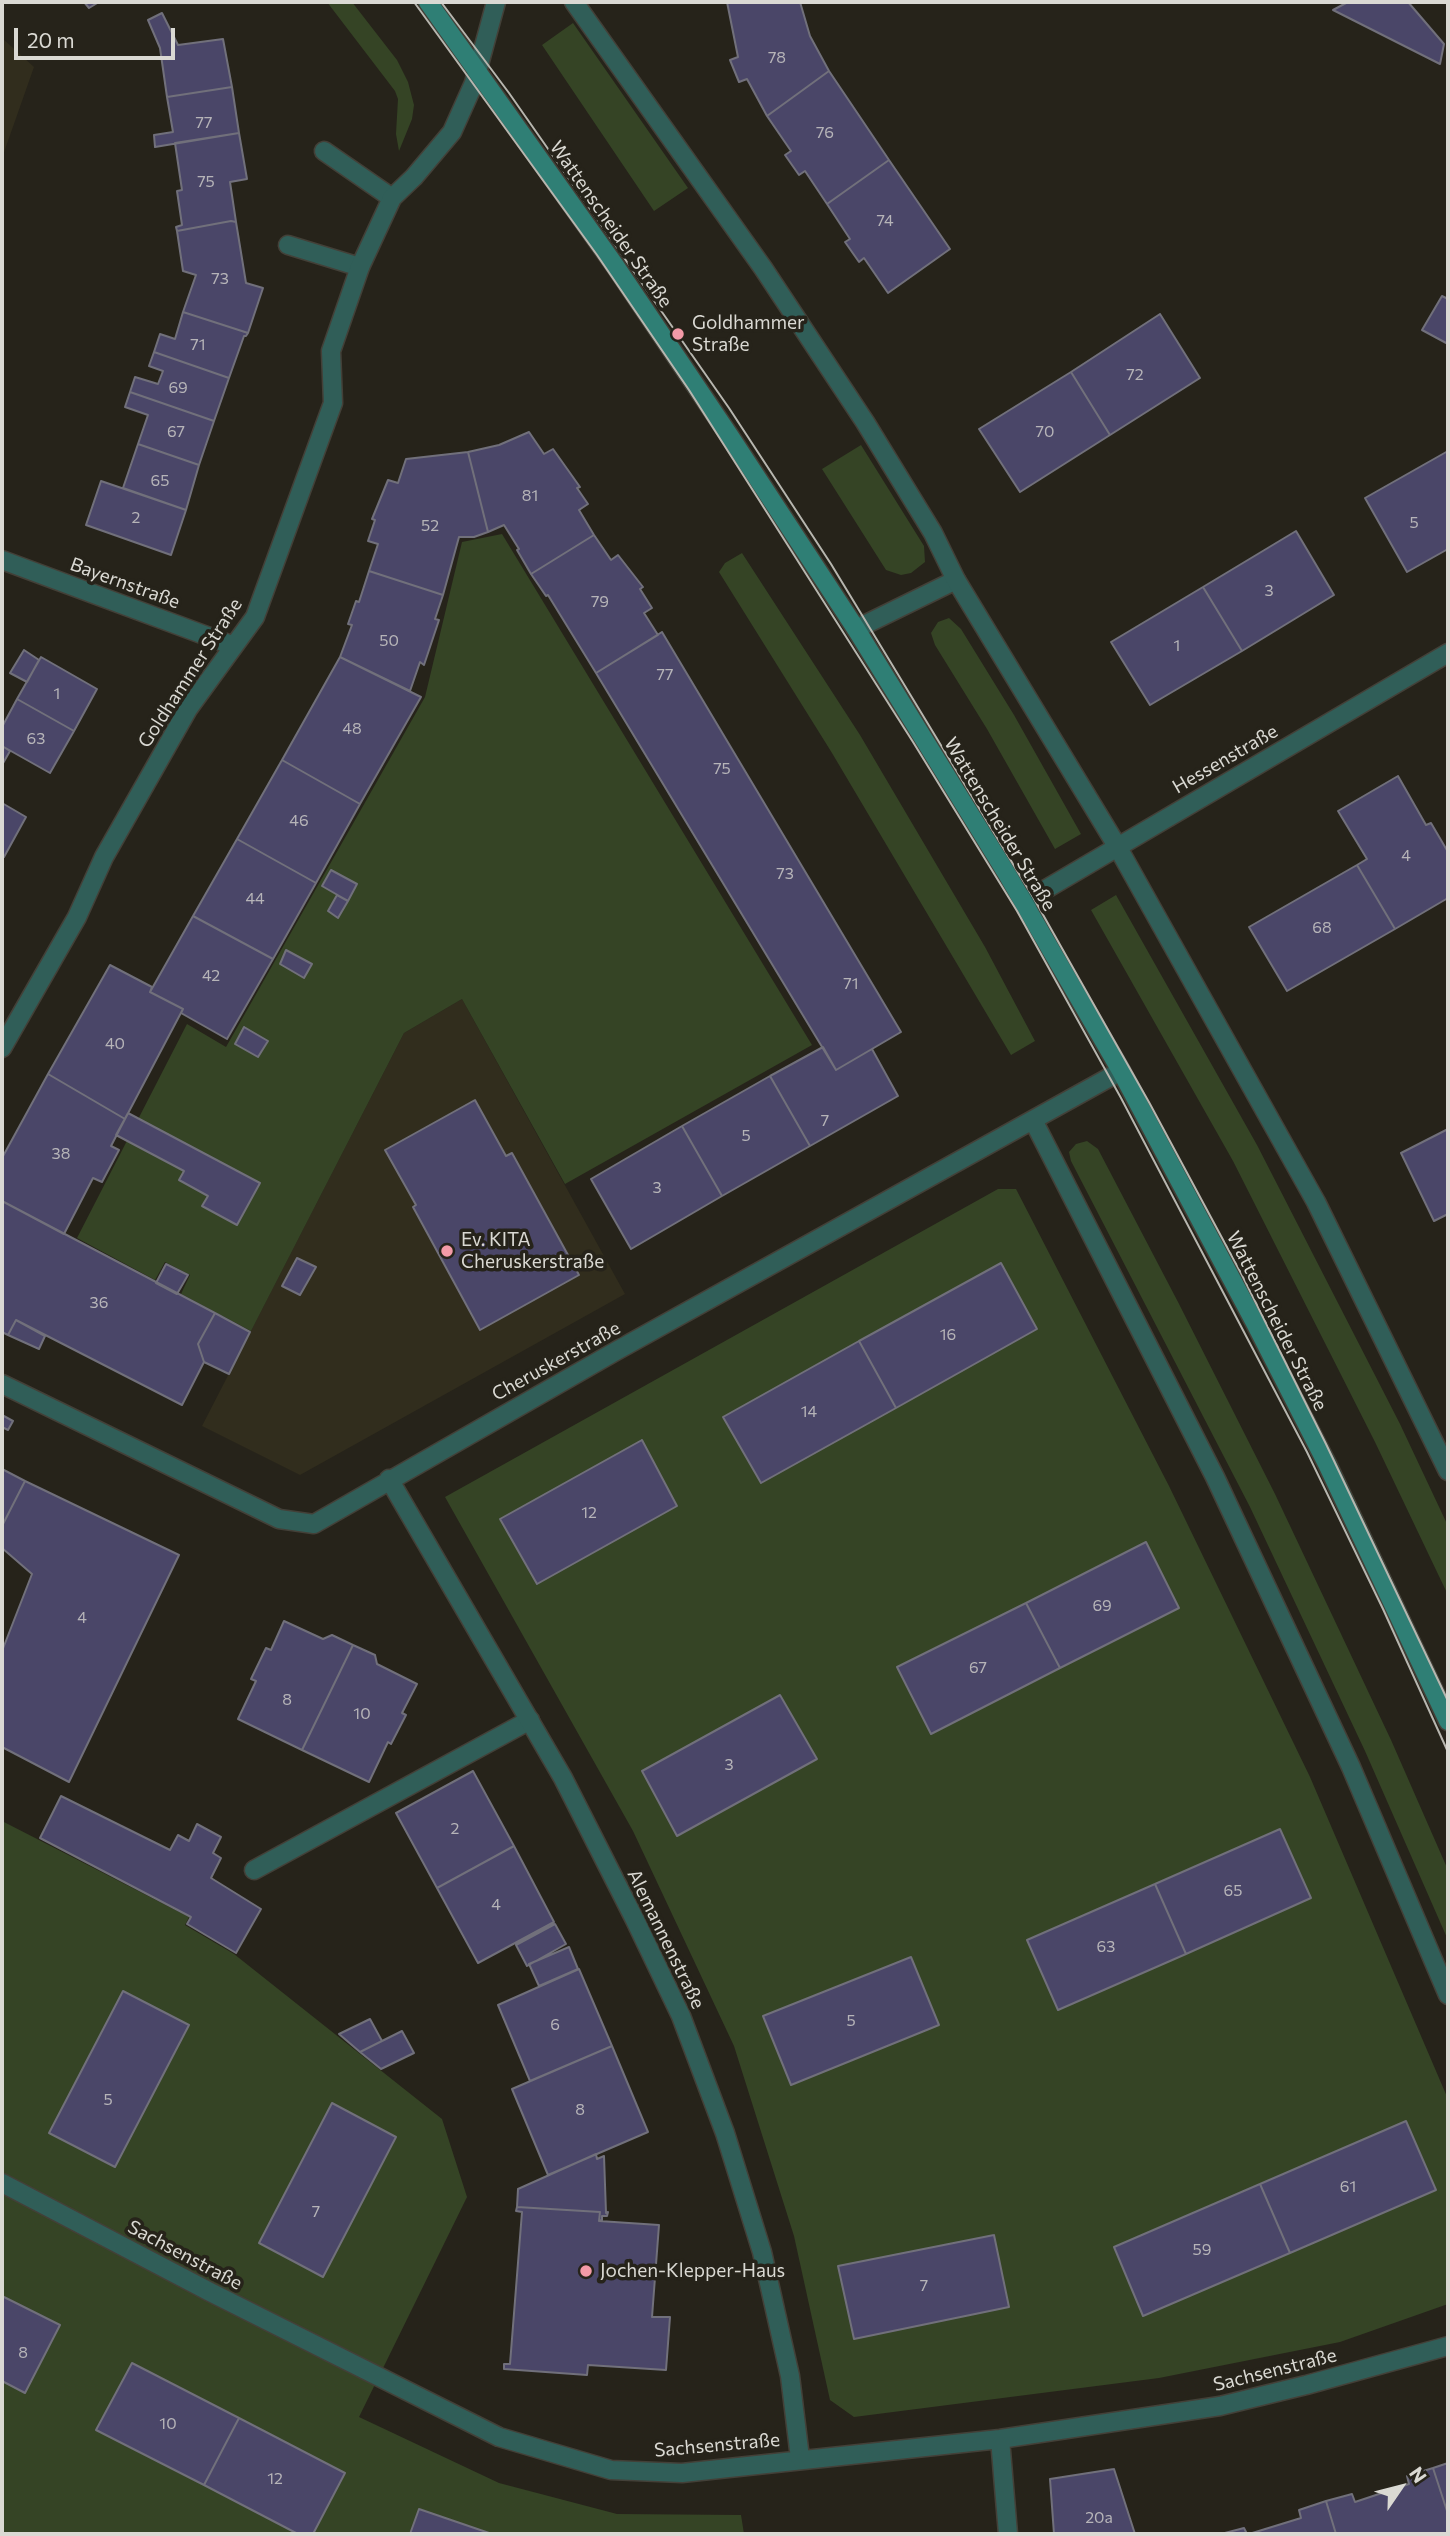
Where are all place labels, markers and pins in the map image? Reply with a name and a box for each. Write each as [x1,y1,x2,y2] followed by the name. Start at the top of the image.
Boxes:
[692,312,805,356] place label: Goldhammer Straße
[670,326,686,342] marker: Goldhammer Straße
[461,1229,604,1273] place label: Ev. KITA Cheruskerstraße
[439,1243,455,1259] marker: Ev. KITA Cheruskerstraße
[600,2260,785,2282] place label: Jochen-Klepper-Haus
[578,2263,594,2279] marker: Jochen-Klepper-Haus

